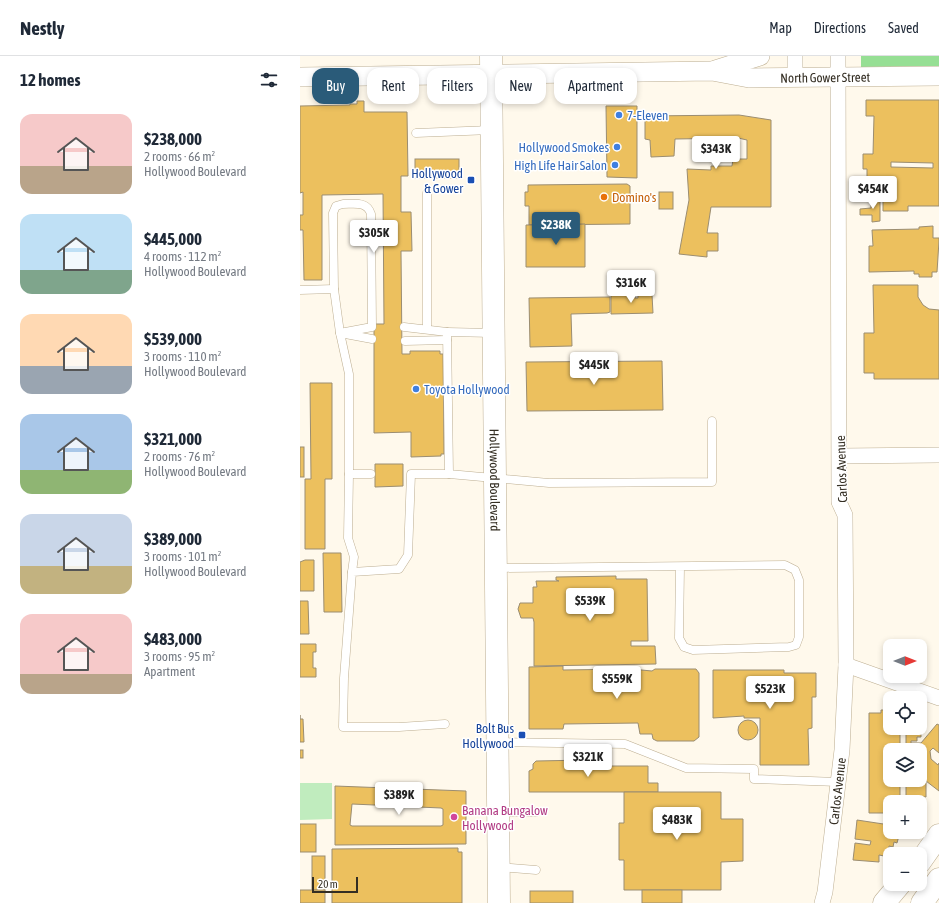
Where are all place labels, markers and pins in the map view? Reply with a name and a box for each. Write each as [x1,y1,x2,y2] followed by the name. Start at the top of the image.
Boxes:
[627,108,668,123] place label: 7-Eleven
[614,110,624,120] marker: 7-Eleven
[688,136,744,170] pin: $343K
[519,140,609,155] place label: Hollywood Smokes
[612,142,622,152] marker: Hollywood Smokes
[514,158,607,173] place label: High Life Hair Salon
[610,160,620,170] marker: High Life Hair Salon
[411,166,463,196] place label: Hollywood & Gower
[466,175,476,185] marker: Hollywood & Gower
[845,176,901,210] pin: $454K
[612,190,657,205] place label: Domino's
[599,192,609,202] marker: Domino's
[528,212,584,246] pin: $238K
[346,220,402,254] pin: $305K
[603,270,659,304] pin: $316K
[566,352,622,386] pin: $445K
[424,382,510,397] place label: Toyota Hollywood
[411,384,421,394] marker: Toyota Hollywood
[562,588,618,622] pin: $539K
[589,666,645,700] pin: $559K
[742,676,798,710] pin: $523K
[462,721,514,751] place label: Bolt Bus Hollywood
[517,730,527,740] marker: Bolt Bus Hollywood
[560,744,616,778] pin: $321K
[371,782,427,816] pin: $389K
[462,803,548,833] place label: Banana Bungalow Hollywood
[649,807,705,841] pin: $483K
[449,812,459,822] marker: Banana Bungalow Hollywood

